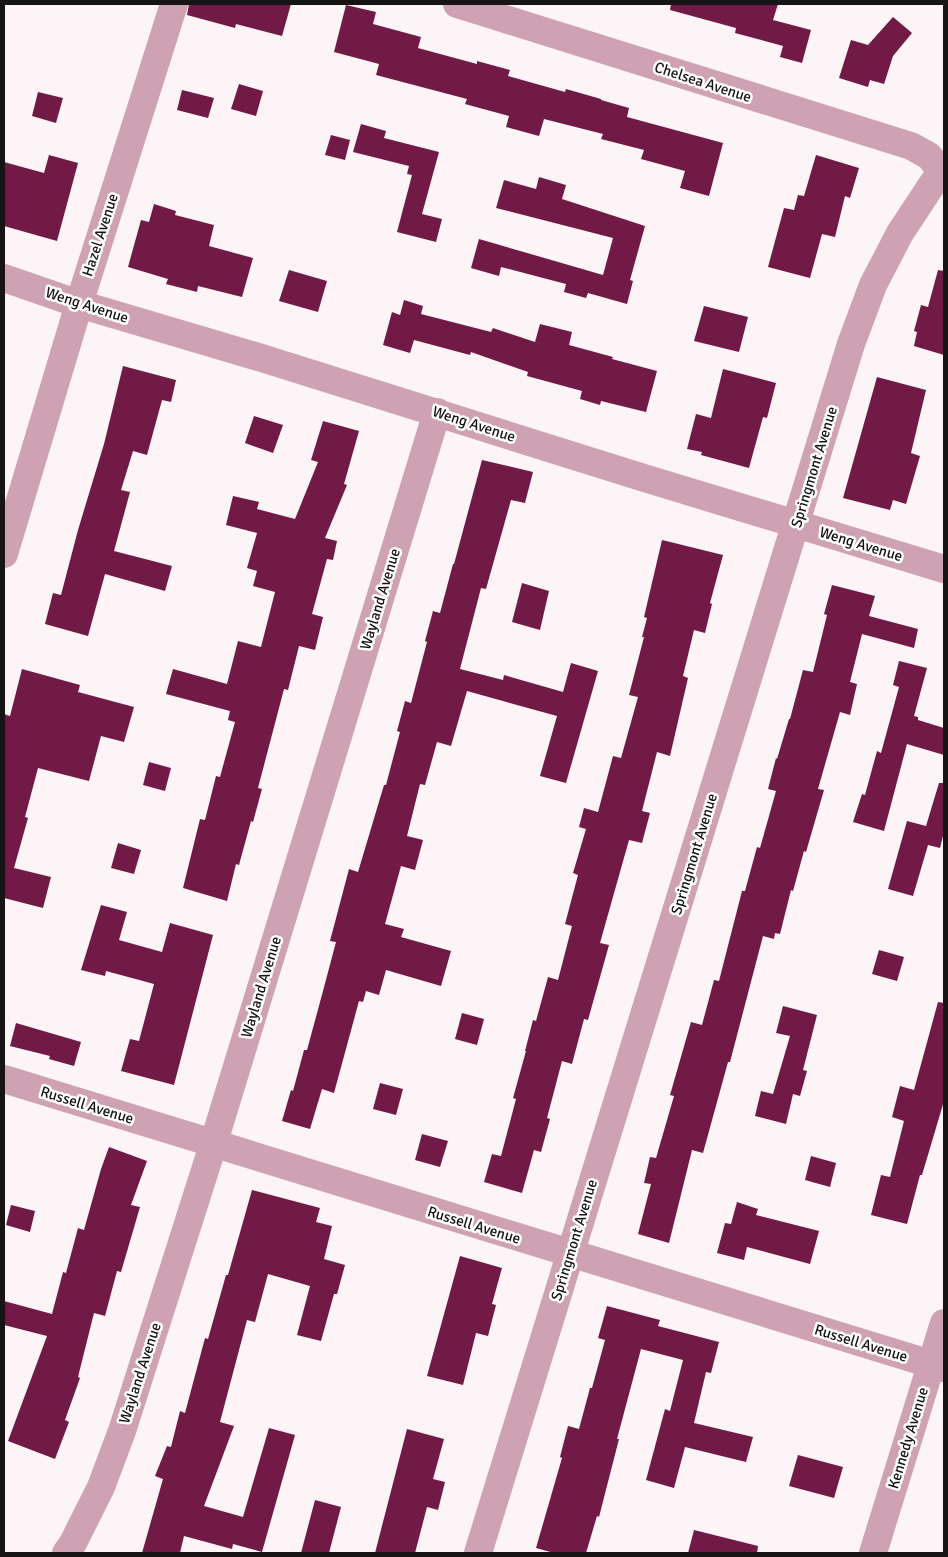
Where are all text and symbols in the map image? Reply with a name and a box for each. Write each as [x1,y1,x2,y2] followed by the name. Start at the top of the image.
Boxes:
[652,58,754,106] street label: Chelsea Avenue
[78,191,122,279] street label: Hazel Avenue
[43,283,131,327] street label: Weng Avenue
[430,402,518,446] street label: Weng Avenue
[787,404,841,530] street label: Springmont Avenue
[817,523,905,565] street label: Weng Avenue
[356,546,404,652] street label: Wayland Avenue
[667,791,721,917] street label: Springmont Avenue
[237,934,285,1040] street label: Wayland Avenue
[38,1082,136,1128] street label: Russell Avenue
[547,1177,601,1303] street label: Springmont Avenue
[425,1202,523,1248] street label: Russell Avenue
[115,1320,165,1426] street label: Wayland Avenue
[812,1320,910,1366] street label: Russell Avenue
[884,1385,932,1491] street label: Kennedy Avenue

